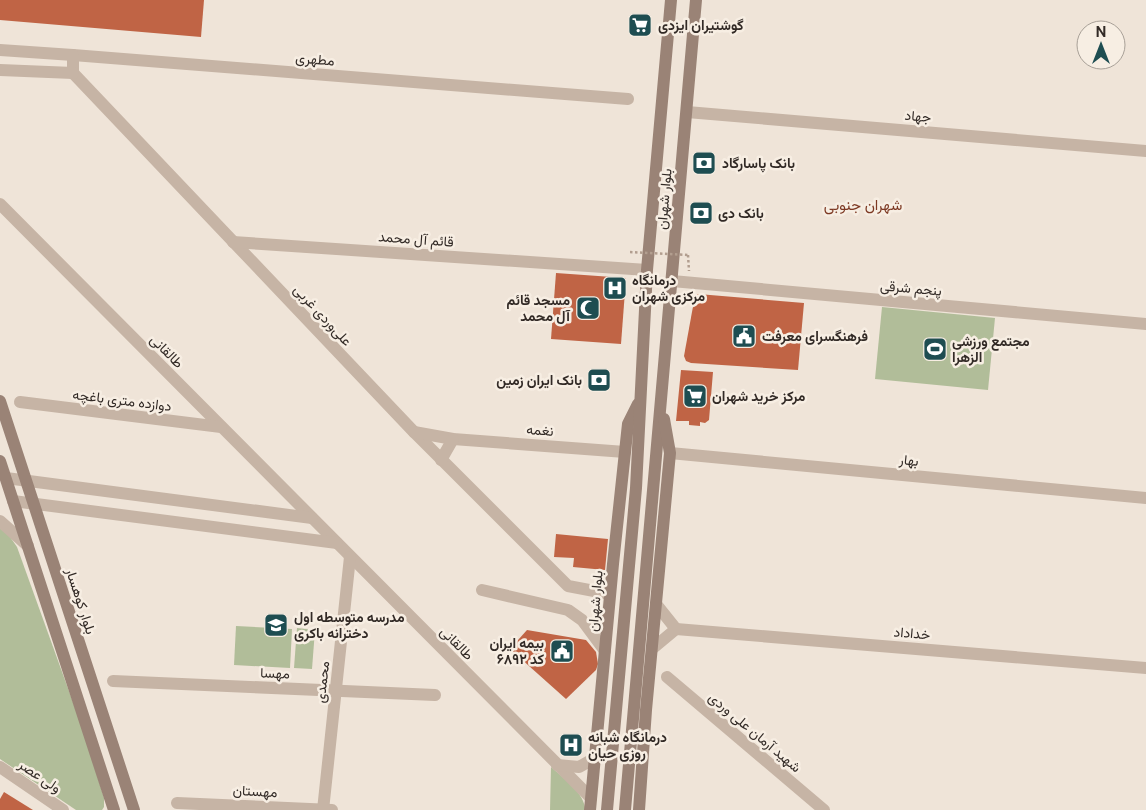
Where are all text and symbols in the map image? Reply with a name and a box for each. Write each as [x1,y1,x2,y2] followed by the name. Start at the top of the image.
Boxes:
[627,12,653,38] supermarket icon: گوشتیران ایزدی
[658,17,744,34] place label: گوشتیران ایزدی
[1076,20,1126,70] north arrow
[1096,24,1106,40] text: N
[295,49,335,70] street label: مطهری
[904,107,932,126] street label: جهاد
[691,150,717,176] bank icon: بانک پاسارگاد
[722,155,795,173] place label: بانک پاسارگاد
[653,168,676,230] street label: بلوار شهران
[824,196,903,215] district label: شهران جنوبی
[688,200,714,226] bank icon: بانک دی
[718,205,764,222] place label: بانک دی
[378,228,454,252] street label: قائم آل محمد
[632,272,706,305] place label: درمانگاه مرکزی شهران
[602,275,628,301] hospital icon: درمانگاه مرکزی شهران
[879,277,943,301] street label: پنجم شرقی
[290,281,355,350] street label: علی‌وردی غربی
[506,292,571,324] place label: مسجد قائم آل محمد
[575,295,601,321] mosque icon: مسجد قائم آل محمد
[731,323,757,349] public building icon: فرهنگسرای معرفت
[762,328,868,345] place label: فرهنگسرای معرفت
[146,331,187,372] street label: طالقانی
[952,333,1030,366] place label: مجتمع ورزشی الزهرا
[922,336,948,362] sports icon: مجتمع ورزشی الزهرا
[586,367,612,393] bank icon: بانک ایران زمین
[496,372,582,389] place label: بانک ایران زمین
[682,383,708,409] supermarket icon: مرکز خرید شهران
[71,386,173,416] street label: دوازده متری باغچه
[712,388,806,405] place label: مرکز خرید شهران
[526,421,554,439] street label: نغمه
[897,451,920,470] street label: بهار
[62,565,99,636] street label: بلوار کوهسار
[584,570,607,632] street label: بلوار شهران
[294,609,405,642] place label: مدرسه متوسطه اول دخترانه باکری
[263,612,289,638] school or university icon: مدرسه متوسطه اول دخترانه باکری
[436,623,477,664] street label: طالقانی
[893,623,931,643] street label: خداداد
[489,635,544,667] place label: بیمه ایران کد ۶۸۹۲
[549,638,575,664] public building icon: بیمه ایران کد ۶۸۹۲
[312,660,333,704] street label: محمدی
[260,664,290,683] street label: مهسا
[705,689,804,776] street label: شهید آرمان علی وردی
[588,729,667,762] place label: درمانگاه شبانه روزی حیان
[558,732,584,758] hospital icon: درمانگاه شبانه روزی حیان
[14,756,64,797] street label: ولی عصر
[232,782,278,801] street label: مهستان

